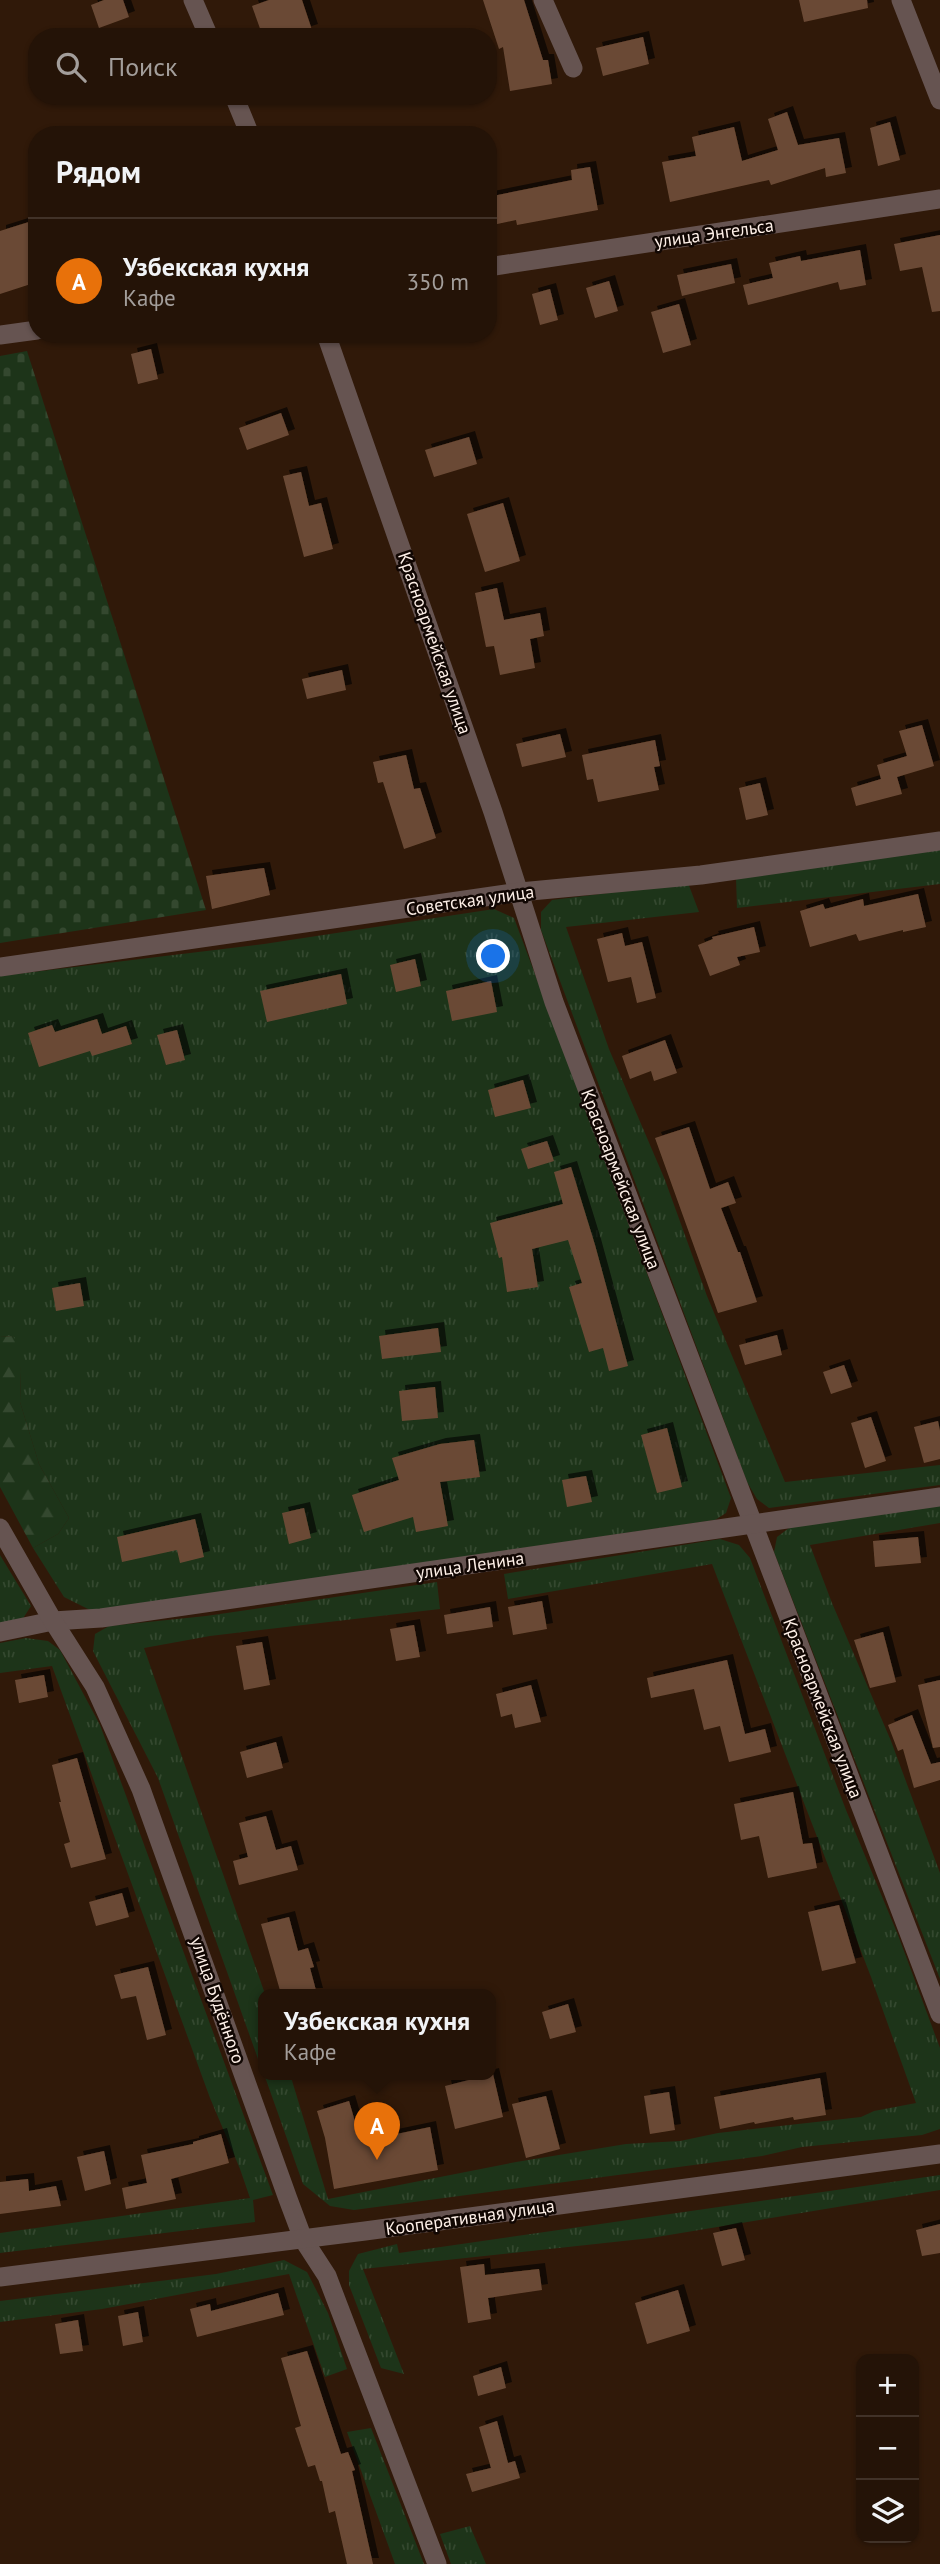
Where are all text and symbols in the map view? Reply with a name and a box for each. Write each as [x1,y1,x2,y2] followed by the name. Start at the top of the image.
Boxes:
[28,28,497,105] search box
[52,48,90,86] icon: search
[108,50,177,83] text: Поиск
[56,152,141,191] text: Рядом
[653,213,775,253] street label: улица Энгельса
[123,250,309,283] text: Узбекская кухня
[72,267,86,296] text: A
[407,267,469,296] text: 350 m
[123,283,176,312] text: Кафе
[393,549,477,737] street label: Красноармейская улица
[404,880,536,920] street label: Советская улица
[476,939,510,973] your location
[576,1086,666,1272] street label: Красноармейская улица
[414,1546,526,1584] street label: улица Ленина
[778,1615,868,1801] street label: Красноармейская улица
[186,1934,250,2066] street label: улица Будённого
[258,1989,496,2080] popup
[284,2004,470,2037] text: Узбекская кухня
[284,2037,337,2066] text: Кафе
[354,2102,400,2160] pin: A
[384,2194,556,2240] street label: Кооперативная улица
[856,2354,919,2543] map controls
[856,2354,919,2417] button: +
[856,2417,919,2480] button: −
[856,2480,919,2543] button: layers

